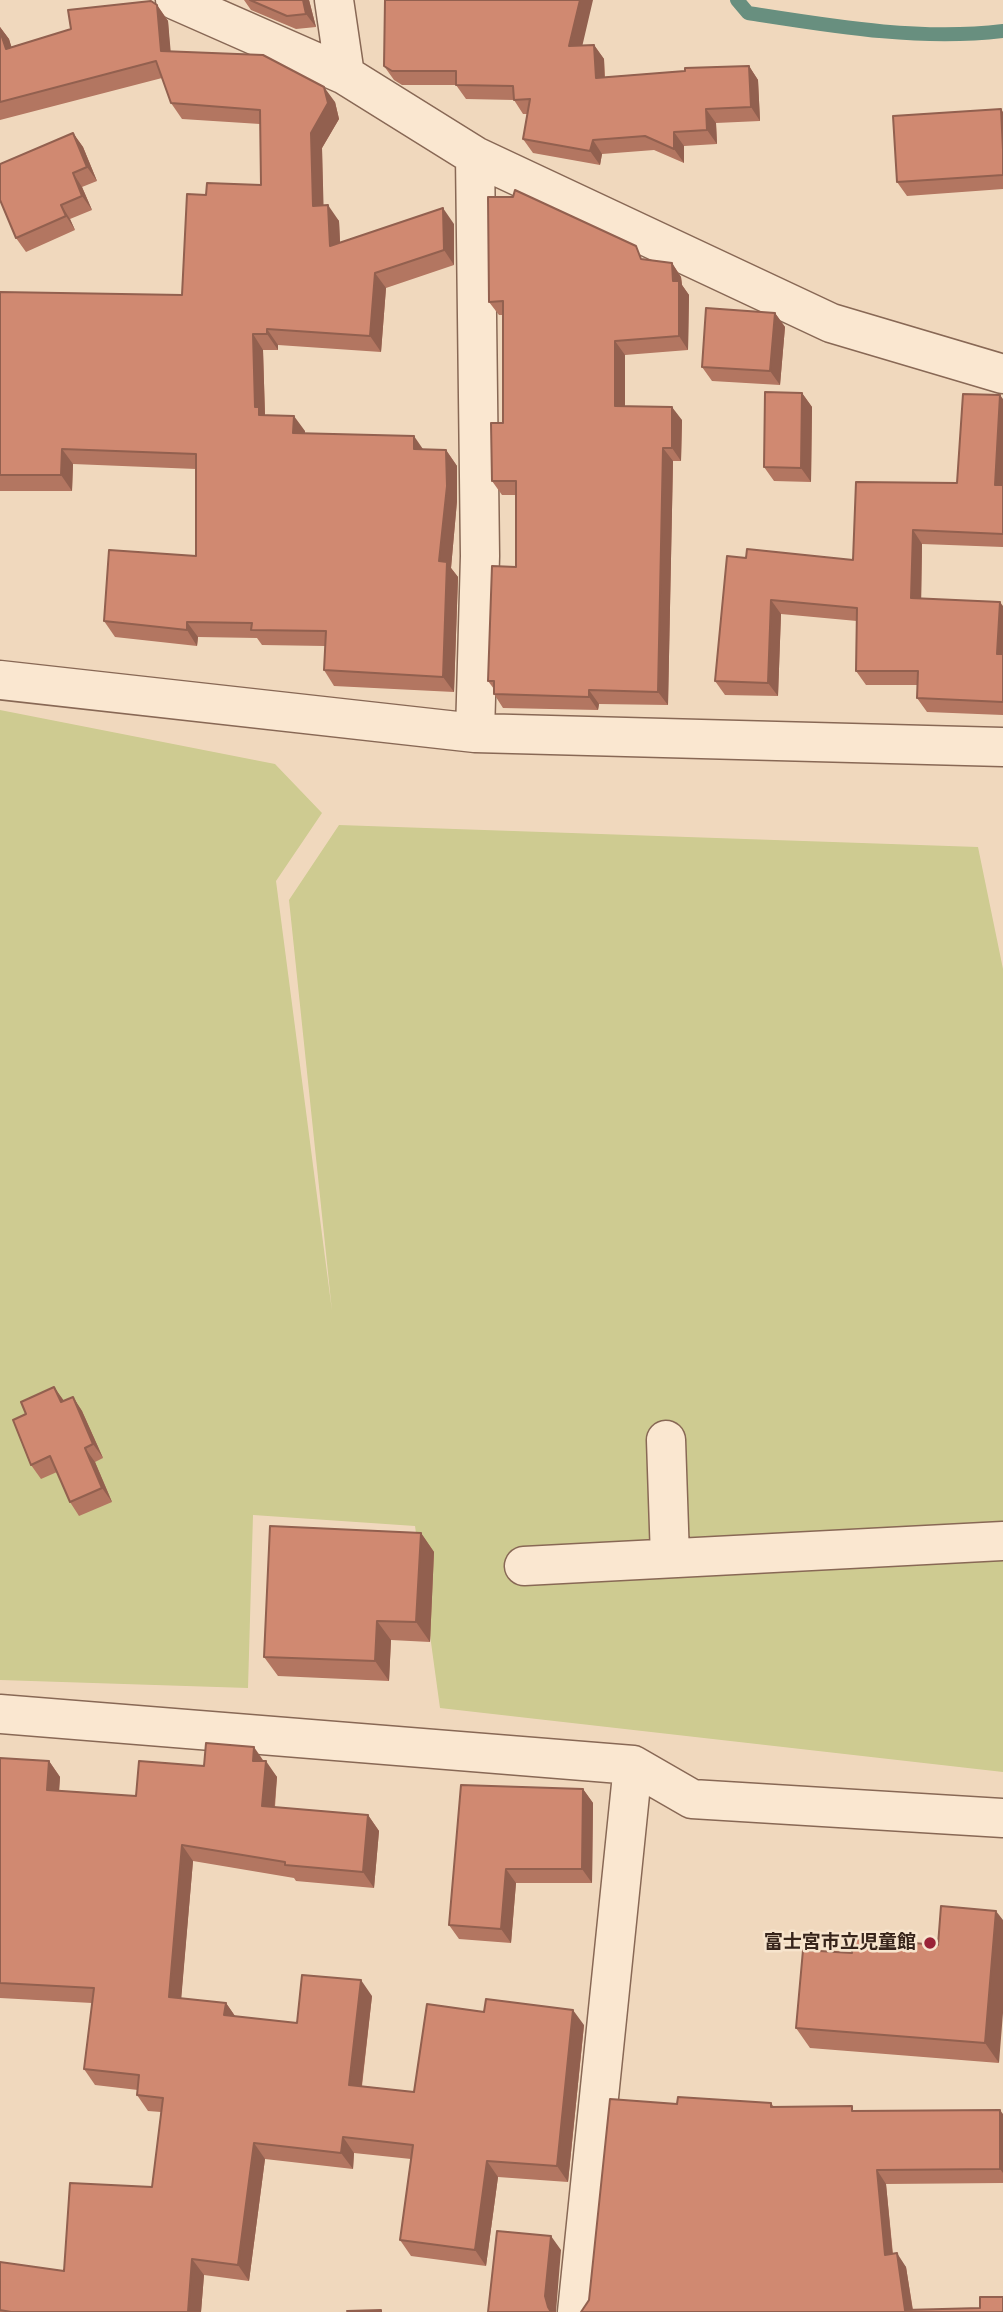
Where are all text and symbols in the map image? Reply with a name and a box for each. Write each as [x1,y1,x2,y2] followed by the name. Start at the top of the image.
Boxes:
[764,1932,916,1954] place label: 富士宮市立児童館
[922,1935,938,1951] marker: 富士宮市立児童館

